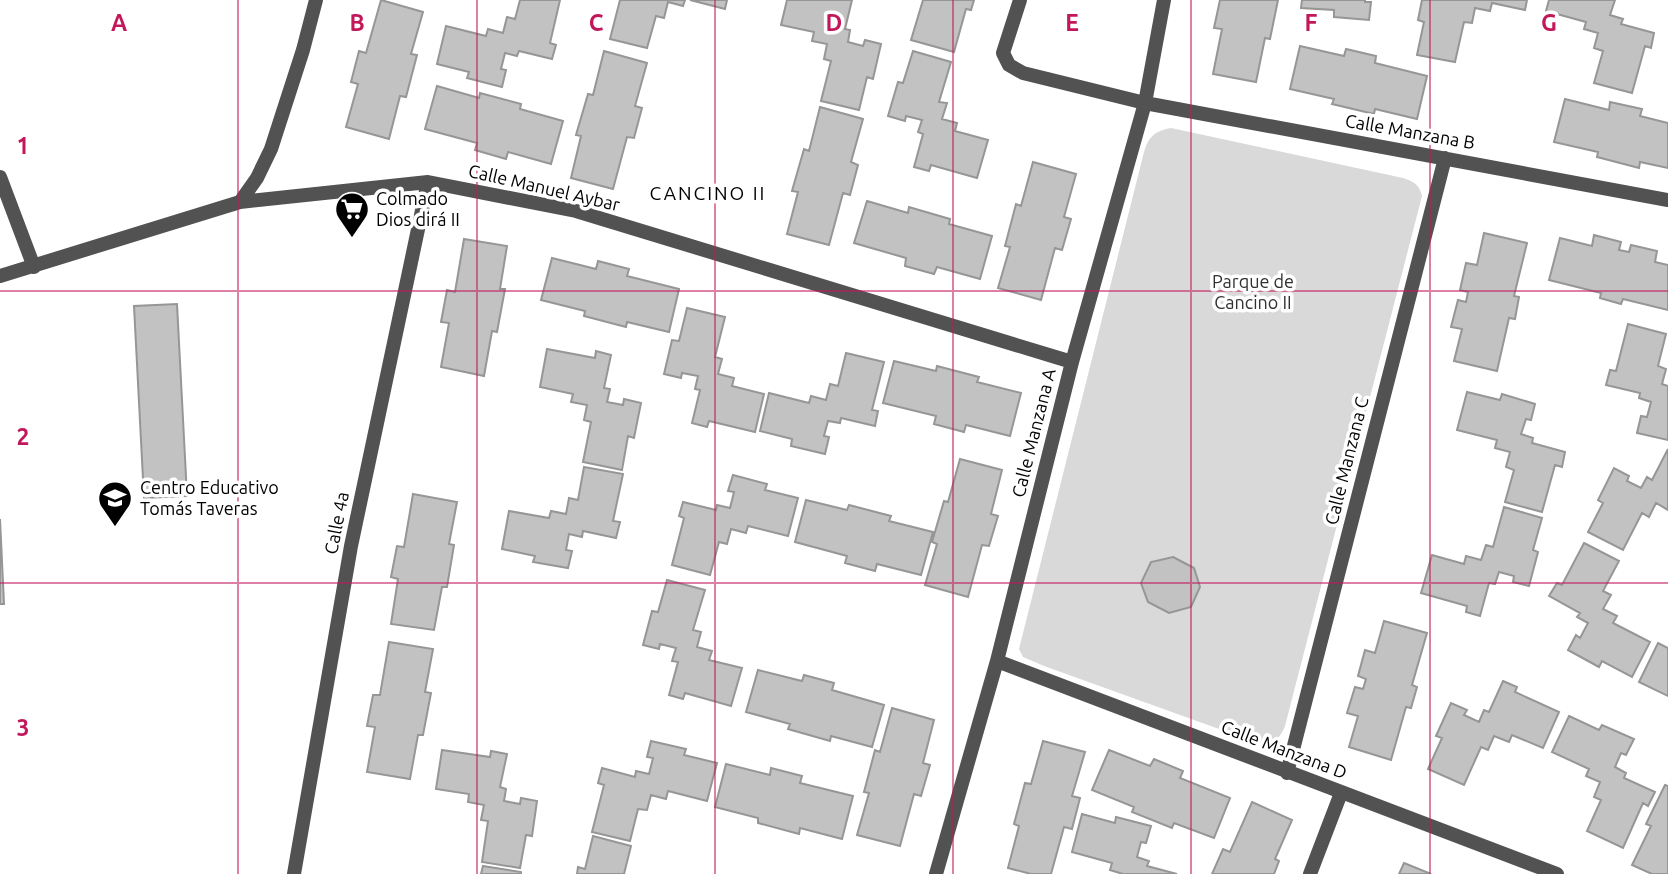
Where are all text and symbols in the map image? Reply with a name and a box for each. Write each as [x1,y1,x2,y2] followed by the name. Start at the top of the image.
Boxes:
[111,10,127,35] text: A
[349,10,365,35] text: B
[589,10,604,35] text: C
[826,10,842,35] text: D
[1065,10,1079,35] text: E
[1305,10,1318,35] text: F
[1541,10,1557,35] text: G
[1344,110,1477,152] street label: Calle Manzana B
[17,133,29,158] text: 1
[466,160,622,214] street label: Calle Manuel Aybar
[650,182,766,204] district label: CANCINO II
[376,188,460,229] place label: Colmado Dios dirá II
[333,190,371,239] supermarket icon: Colmado Dios dirá II
[1212,271,1294,312] park label: Parque de Cancino II
[1007,366,1059,499] street label: Calle Manzana A
[1320,395,1372,527] street label: Calle Manzana C
[17,424,29,449] text: 2
[140,477,279,518] place label: Centro Educativo Tomás Taveras
[96,479,134,528] school or university icon: Centro Educativo Tomás Taveras
[320,490,352,556] street label: Calle 4a
[17,715,29,740] text: 3
[1219,716,1350,782] street label: Calle Manzana D

